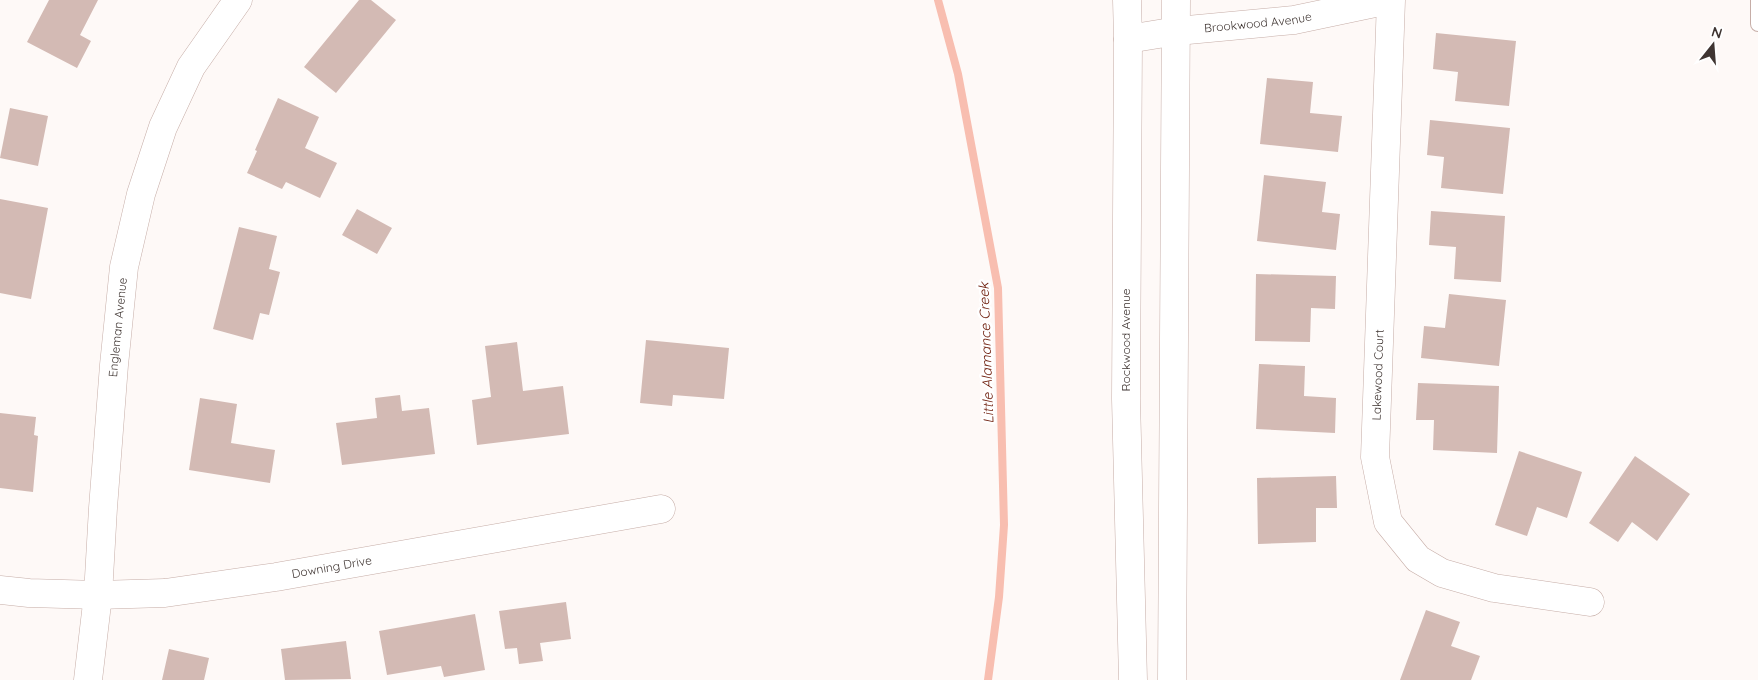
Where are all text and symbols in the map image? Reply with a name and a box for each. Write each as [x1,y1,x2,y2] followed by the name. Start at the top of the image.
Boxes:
[1203,8,1313,35] street label: Brookwood Avenue
[1688,20,1738,70] north arrow
[1709,22,1724,43] text: N
[105,276,130,378] street label: Engleman Avenue
[974,281,997,424] water label: Little Alamance Creek
[1118,288,1133,391] street label: Rockwood Avenue
[1368,329,1387,421] street label: Lakewood Court
[290,552,373,581] street label: Downing Drive

